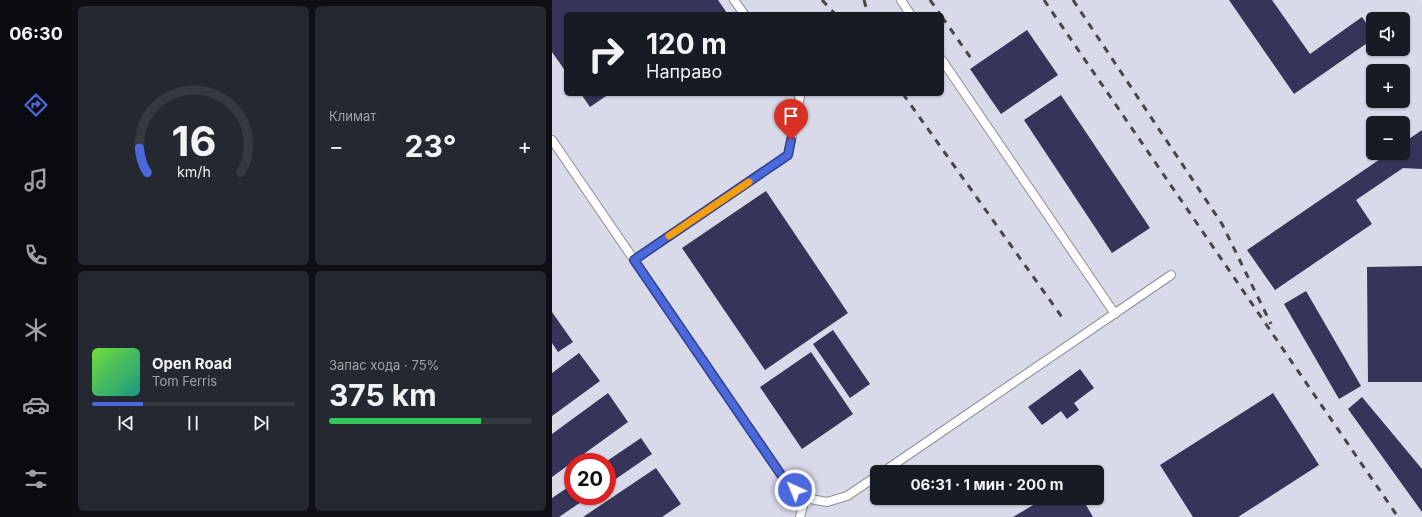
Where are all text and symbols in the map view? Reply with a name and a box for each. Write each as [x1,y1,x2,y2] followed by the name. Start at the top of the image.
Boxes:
[1366,12,1410,160] map controls
[1366,12,1410,56] button: sound
[9,23,63,44] text: 06:30
[646,27,727,61] text: 120 m
[580,28,632,80] icon: right
[646,61,722,82] text: Направо
[1366,64,1410,108] button: +
[22,91,50,119] icon: directions
[774,99,808,140] pin
[780,105,802,127] icon: arrive
[329,108,376,124] text: Климат
[171,116,216,166] text: 16
[1366,116,1410,160] button: −
[405,128,456,164] text: 23°
[329,133,344,159] text: −
[517,133,532,159] text: +
[177,163,210,180] text: km/h
[22,166,50,194] icon: music
[22,241,50,269] icon: phone
[22,316,50,344] icon: climate
[152,354,232,373] text: Open Road
[329,357,439,373] text: Запас хода · 75%
[152,373,217,389] text: Tom Ferris
[329,377,437,413] text: 375 km
[22,391,50,419] icon: car
[115,412,137,434] icon: previous
[182,412,204,434] icon: pause
[250,412,272,434] icon: next
[564,453,616,505] speed limit sign: 20
[22,465,50,493] icon: filters
[774,469,816,511] position arrow
[910,475,1064,494] text: 06:31 · 1 мин · 200 m

